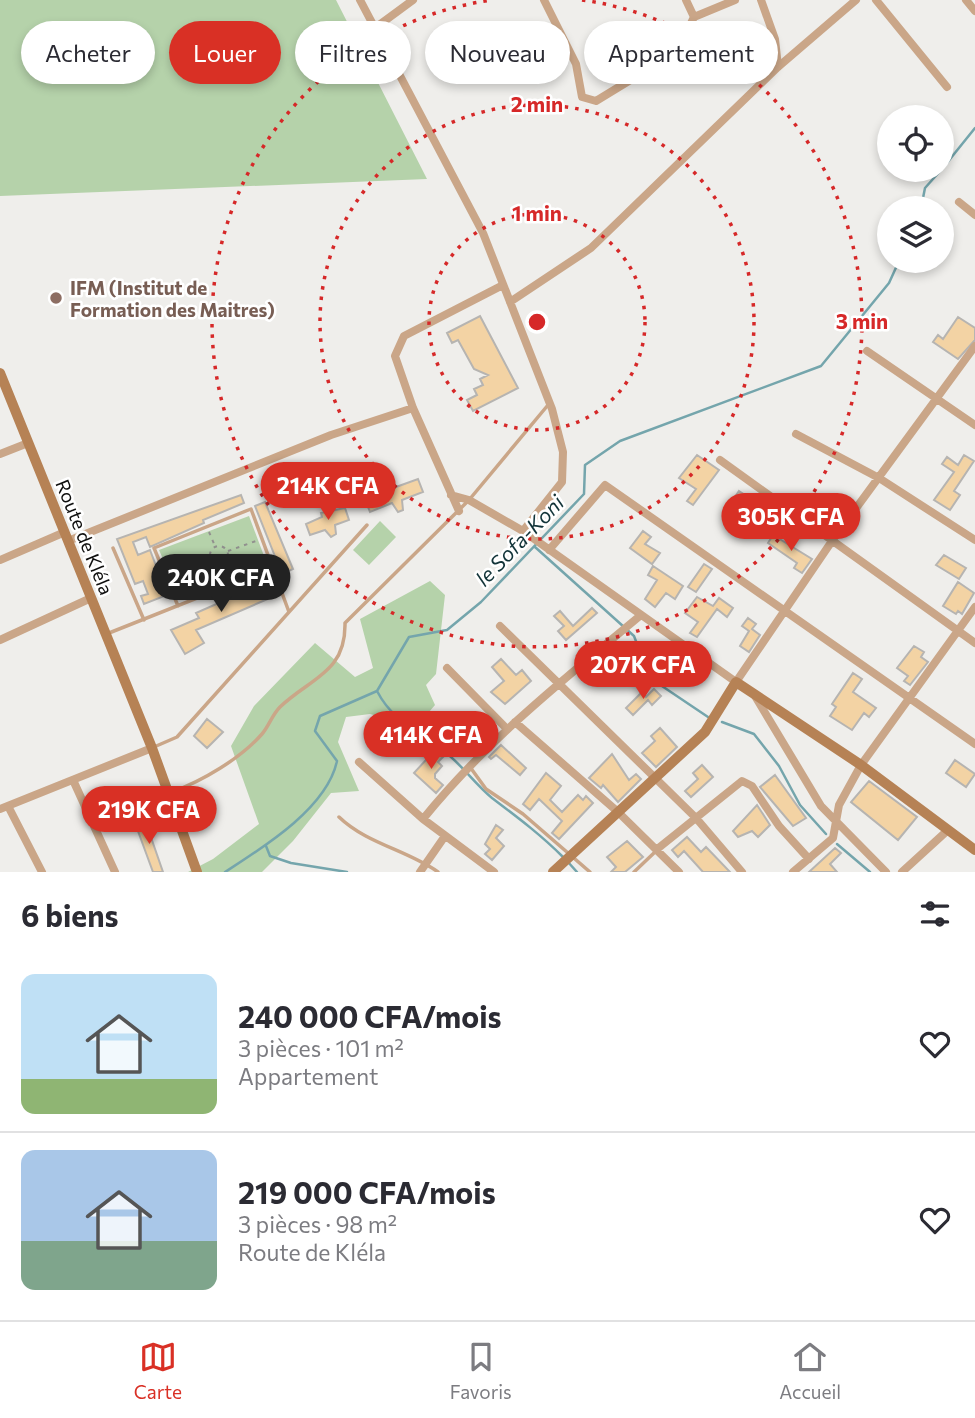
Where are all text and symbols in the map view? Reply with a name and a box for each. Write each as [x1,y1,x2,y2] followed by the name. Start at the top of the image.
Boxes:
[21,21,155,84] chip: Acheter
[169,21,281,84] chip: Louer
[295,21,411,84] chip: Filtres
[425,21,570,84] chip: Nouveau
[584,21,778,84] chip: Appartement
[511,91,563,116] text: 2 min
[877,105,954,273] map controls
[877,105,954,182] button: locate
[877,196,954,273] button: layers
[512,200,562,225] text: 1 min
[70,276,275,321] place label: IFM (Institut de Formation des Maitres)
[48,290,64,306] marker: IFM (Institut de Formation des Maitres)
[836,308,888,333] text: 3 min
[525,310,549,334] centre of rings
[256,462,400,522] pin: 214K CFA
[277,471,379,499] text: 214K CFA
[51,476,119,598] street label: Route de Kléla
[470,489,569,590] water label: le Sofa-Koni
[719,494,863,553] pin: 305K CFA
[737,502,845,530] text: 305K CFA
[149,554,293,614] pin: 240K CFA
[167,563,275,591] text: 240K CFA
[571,642,715,701] pin: 207K CFA
[590,650,696,678] text: 207K CFA
[359,712,503,771] pin: 414K CFA
[380,720,483,748] text: 414K CFA
[77,786,221,846] pin: 219K CFA
[98,795,200,823] text: 219K CFA
[916,895,954,933] icon: filters
[21,896,119,933] text: 6 biens
[238,997,501,1034] text: 240 000 CFA/mois
[77,1002,161,1086] icon: home
[916,1025,954,1063] icon: heart
[238,1034,404,1062] text: 3 pièces · 101 m²
[238,1062,379,1090] text: Appartement
[238,1173,496,1210] text: 219 000 CFA/mois
[77,1178,161,1262] icon: home
[916,1201,954,1239] icon: heart
[238,1210,397,1238] text: 3 pièces · 98 m²
[238,1238,386,1266] text: Route de Kléla
[134,1338,182,1403] tab: Carte
[450,1338,512,1403] tab: Favoris
[779,1338,841,1403] tab: Accueil

